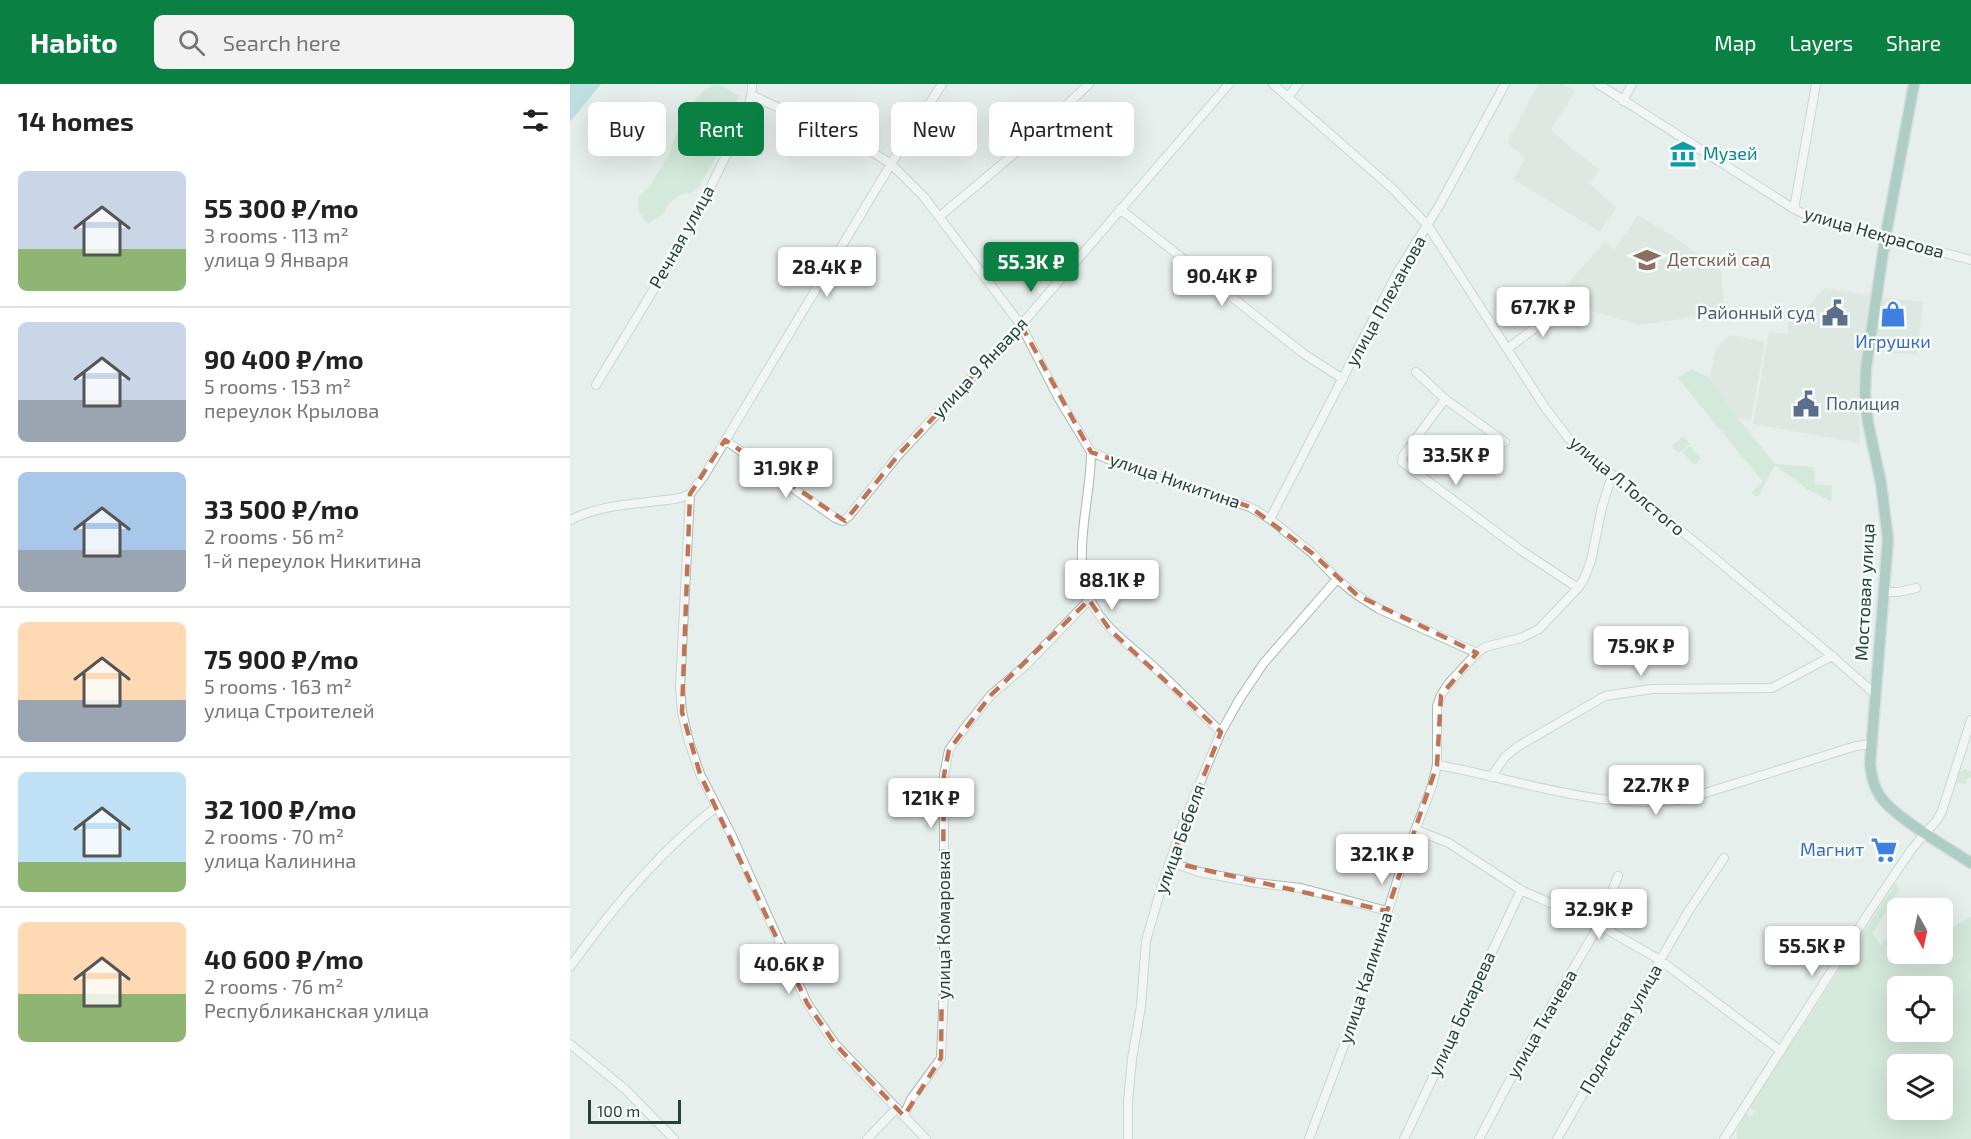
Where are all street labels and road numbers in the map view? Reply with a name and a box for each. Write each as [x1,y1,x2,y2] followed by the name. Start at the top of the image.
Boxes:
[644,181,718,292] street label: Речная улица
[1802,201,1947,263] street label: улица Некрасова
[1340,231,1430,370] street label: улица Плеханова
[927,312,1032,422] street label: улица 9 Января
[1565,431,1690,540] street label: улица Л.Толстого
[1107,447,1244,513] street label: улица Никитина
[1849,523,1879,661] street label: Мостовая улица
[1149,781,1209,896] street label: улица Бебеля
[932,851,954,999] street label: улица Комаровка
[1333,909,1397,1046] street label: улица Калинина
[1423,948,1500,1079] street label: улица Бокарева
[1574,960,1666,1097] street label: Подлесная улица
[1501,965,1581,1082] street label: улица Ткачева

